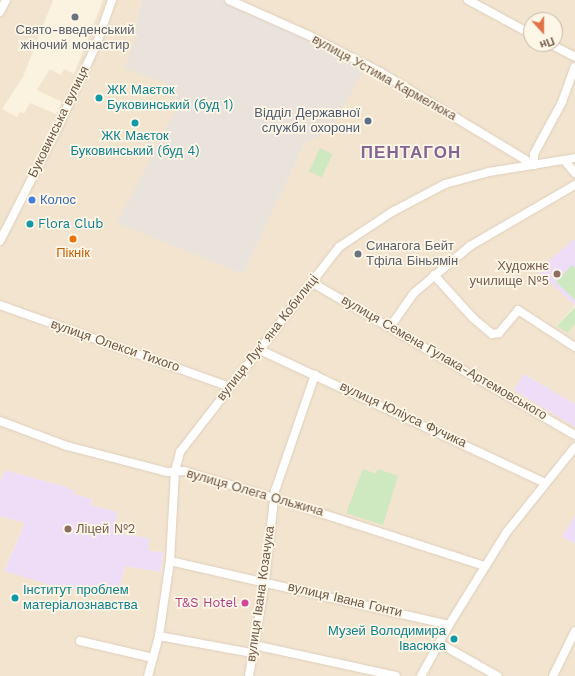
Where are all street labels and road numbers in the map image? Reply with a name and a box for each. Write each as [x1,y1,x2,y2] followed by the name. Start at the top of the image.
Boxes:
[309,32,459,124] street label: вулиця Устима Кармелюка
[25,64,93,180] street label: Буковинська вулиця
[214,272,322,404] street label: вулиця Лукʼяна Кобилиці
[338,293,550,423] street label: вулиця Семена Гулака-Артемовського
[48,317,182,375] street label: вулиця Олекси Тихого
[337,379,469,451] street label: вулиця Юліуса Фучика
[185,466,325,520] street label: вулиця Олега Ольжича
[244,525,278,663] street label: вулиця Івана Козачука
[286,579,404,621] street label: вулиця Івана Гонти

